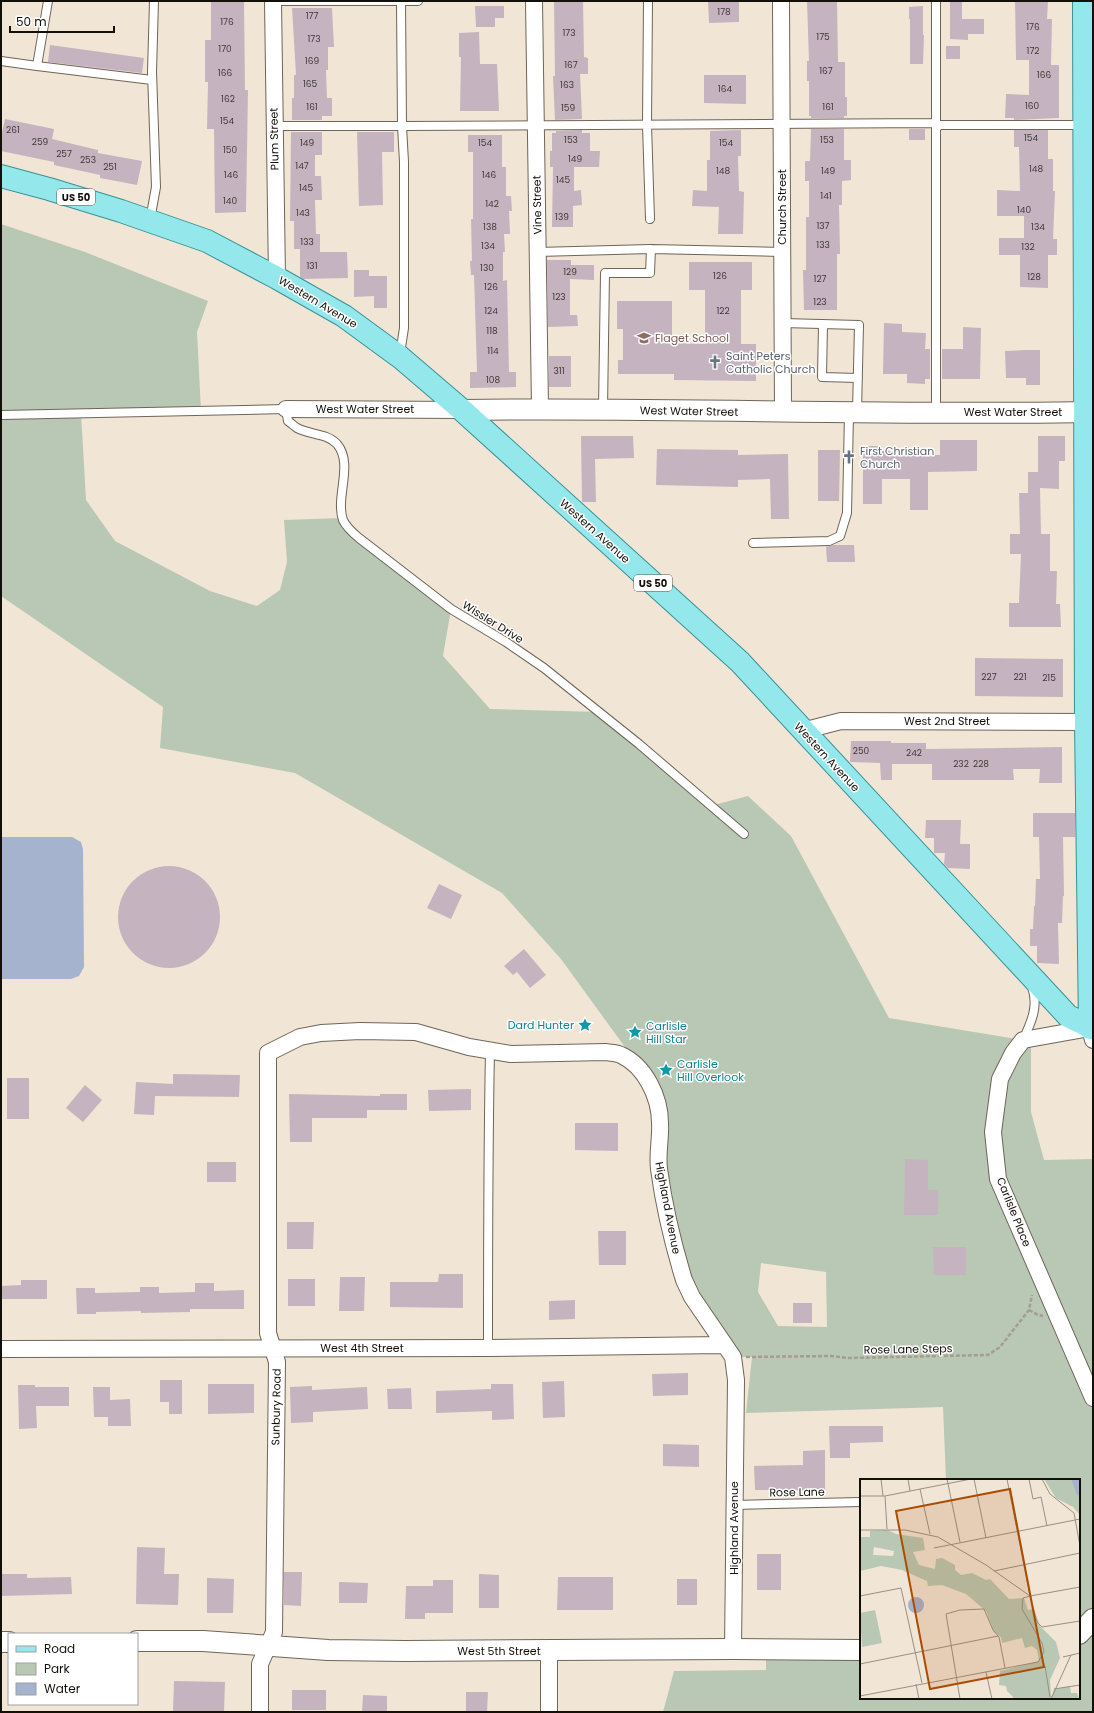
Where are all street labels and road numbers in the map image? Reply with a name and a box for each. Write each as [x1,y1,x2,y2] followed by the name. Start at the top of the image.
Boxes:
[265,108,283,170] street label: Plum Street
[774,169,790,245] street label: Church Street
[528,175,546,235] street label: Vine Street
[57,189,95,205] road number: US 50
[276,272,361,332] street label: Western Avenue
[316,401,414,417] street label: West Water Street
[640,402,738,420] street label: West Water Street
[964,404,1062,420] street label: West Water Street
[556,495,634,567] street label: Western Avenue
[634,575,672,591] road number: US 50
[459,597,527,647] street label: Wissler Drive
[904,713,990,729] street label: West 2nd Street
[791,719,863,795] street label: Western Avenue
[651,1161,685,1256] street label: Highland Avenue
[993,1175,1035,1249] street label: Carlisle Place
[320,1340,404,1356] street label: West 4th Street
[864,1340,953,1358] street label: Rose Lane Steps
[267,1368,285,1446] street label: Sunbury Road
[726,1481,742,1575] street label: Highland Avenue
[769,1484,825,1500] street label: Rose Lane
[457,1643,541,1659] street label: West 5th Street

